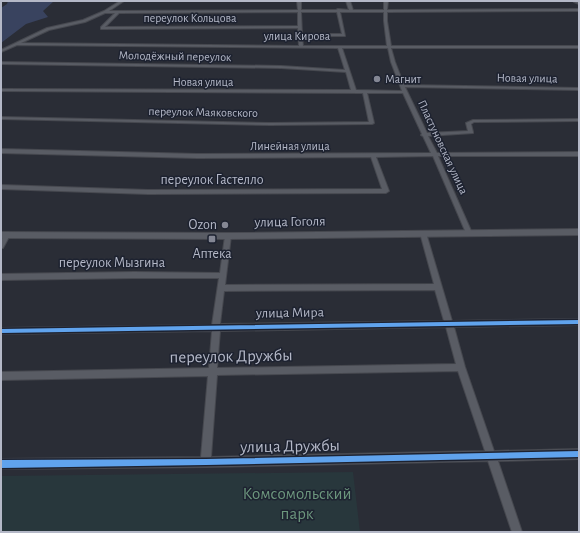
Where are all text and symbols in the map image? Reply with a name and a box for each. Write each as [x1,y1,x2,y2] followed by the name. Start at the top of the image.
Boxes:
[143,12,237,25] street label: переулок Кольцова
[263,30,331,43] street label: улица Кирова
[118,49,232,64] street label: Молодёжный переулок
[496,71,558,86] street label: Новая улица
[385,73,422,85] place label: Магнит
[372,74,382,84] marker: Магнит
[172,76,234,89] street label: Новая улица
[415,98,470,197] street label: Пластуновская улица
[148,105,258,120] street label: переулок Маяковского
[250,140,330,153] street label: Линейная улица
[161,173,264,187] street label: переулок Гастелло
[253,214,326,230] street label: улица Гоголя
[189,218,217,232] place label: Ozon
[220,220,230,230] marker: Ozon
[207,234,217,244] marker: Аптека
[192,247,232,261] place label: Аптека
[59,256,166,270] street label: переулок Мызгина
[255,305,325,321] street label: улица Мира
[169,346,293,367] street label: переулок Дружбы
[239,437,340,456] street label: улица Дружбы
[243,485,351,522] park label: Комсомольский парк

